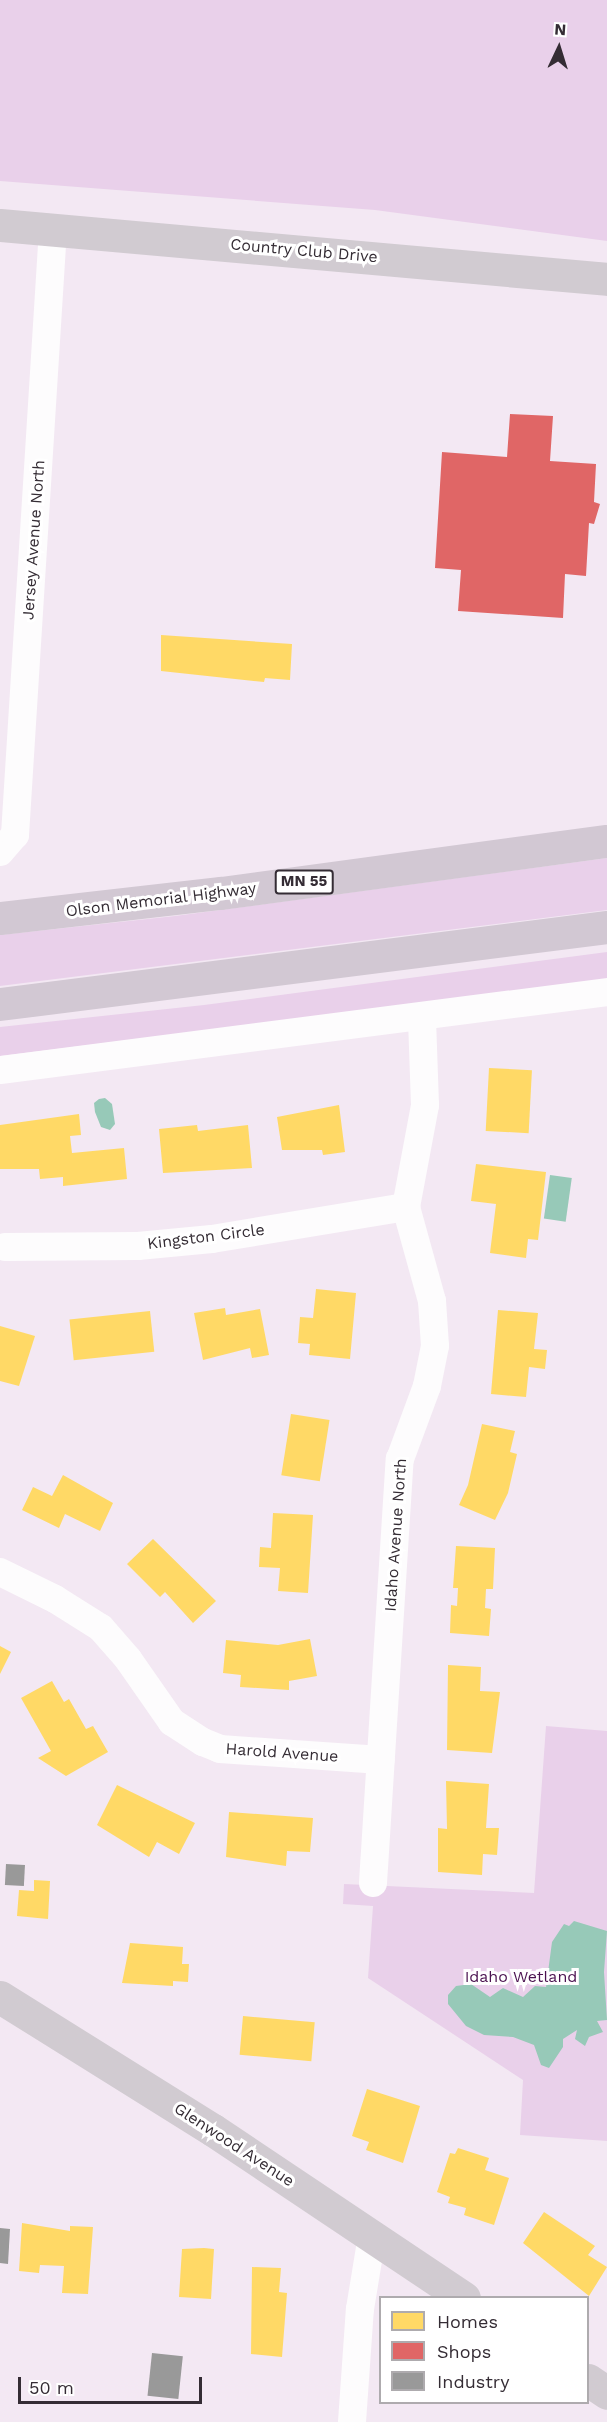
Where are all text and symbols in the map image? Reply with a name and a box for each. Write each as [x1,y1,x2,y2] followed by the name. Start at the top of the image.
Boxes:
[529,18,589,78] north arrow
[554,20,567,39] text: N
[229,235,379,267] street label: Country Club Drive
[19,459,49,621] street label: Jersey Avenue North
[274,870,334,894] road number: MN 55
[64,879,258,921] street label: Olson Memorial Highway
[146,1220,266,1254] street label: Kingston Circle
[381,1457,411,1613] street label: Idaho Avenue North
[225,1739,339,1767] street label: Harold Avenue
[464,1967,578,1987] park label: Idaho Wetland
[170,2099,298,2191] street label: Glenwood Avenue
[379,2296,589,2404] legend
[437,2311,498,2332] text: Homes
[437,2341,491,2362] text: Shops
[21,2365,206,2403] scale bar
[437,2371,509,2392] text: Industry
[29,2377,74,2398] text: 50 m

